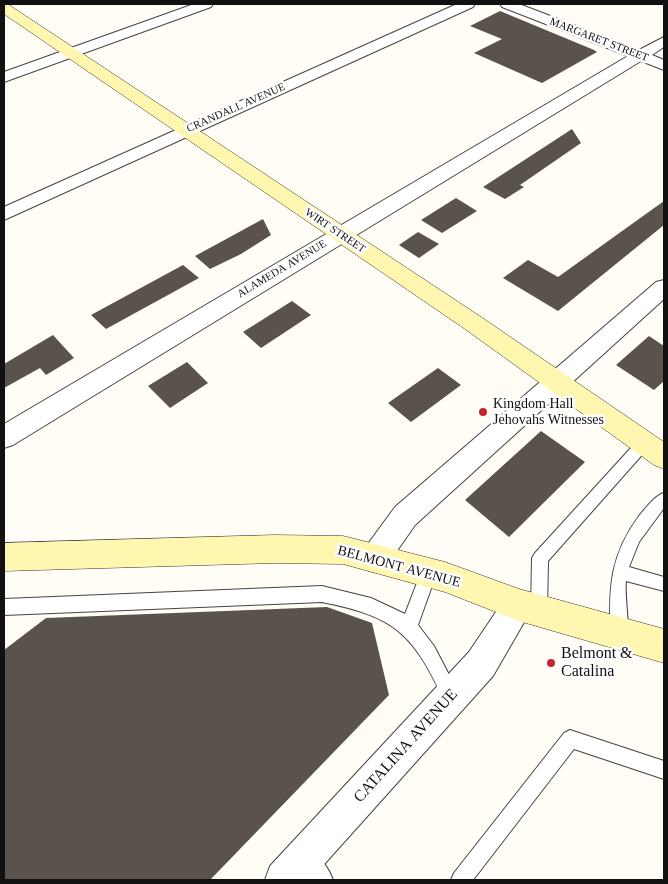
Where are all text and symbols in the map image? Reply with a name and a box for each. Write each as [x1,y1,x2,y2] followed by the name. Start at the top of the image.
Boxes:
[548,15,650,65] street label: MARGARET STREET
[185,80,287,136] street label: CRANDALL AVENUE
[302,206,368,256] street label: WIRT STREET
[235,237,329,301] street label: ALAMEDA AVENUE
[493,396,604,428] place label: Kingdom Hall Jehovahs Witnesses
[477,406,489,418] marker: Kingdom Hall Jehovahs Witnesses
[336,542,462,592] street label: BELMONT AVENUE
[561,644,633,682] place label: Belmont & Catalina
[545,657,557,669] marker: Belmont & Catalina
[350,685,462,807] street label: CATALINA AVENUE

